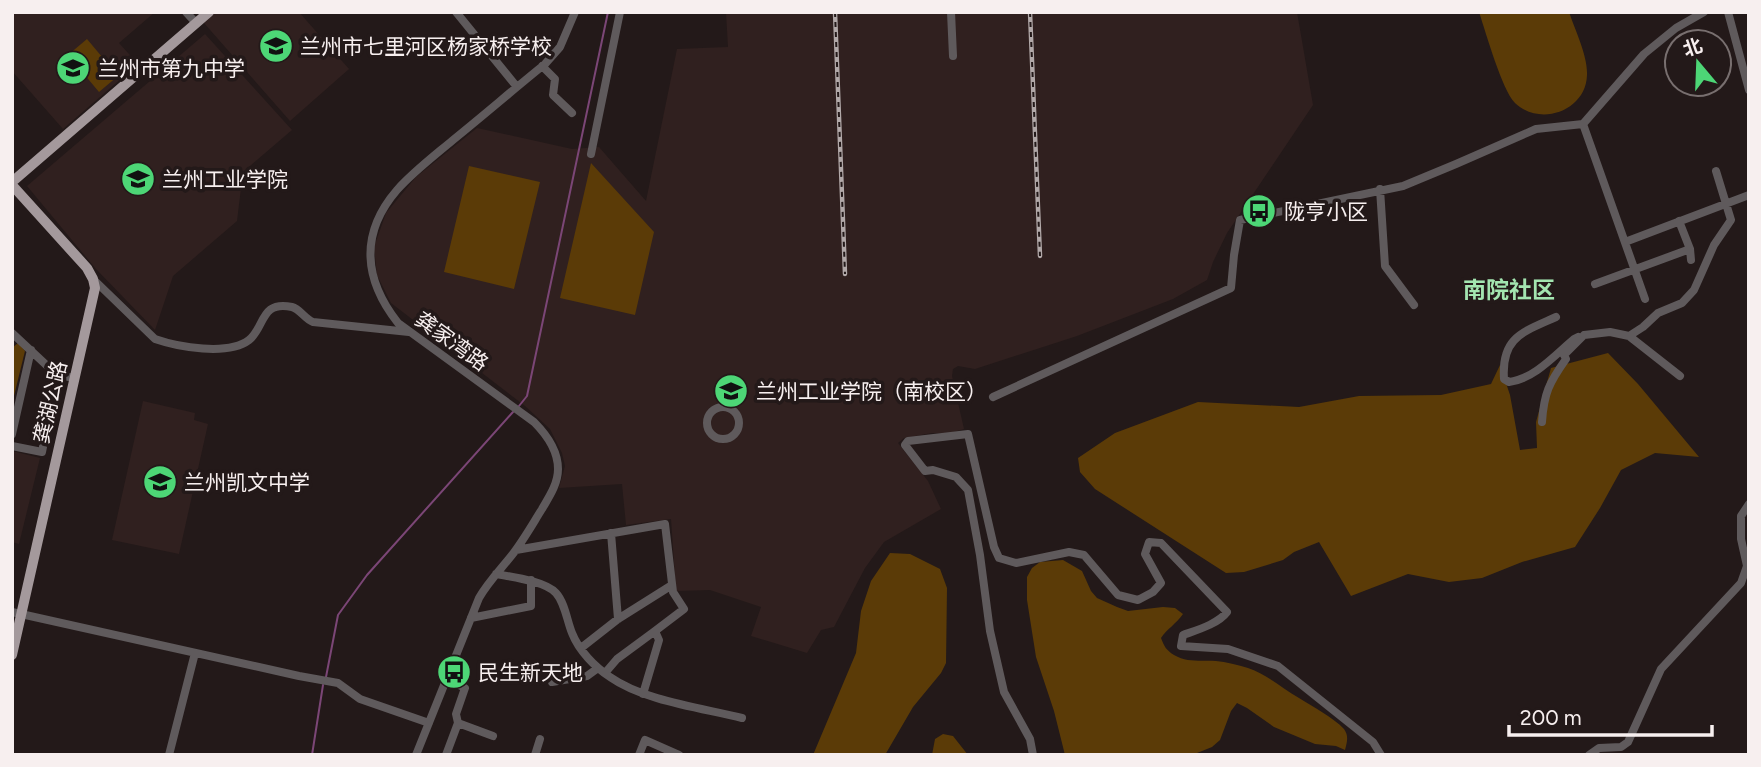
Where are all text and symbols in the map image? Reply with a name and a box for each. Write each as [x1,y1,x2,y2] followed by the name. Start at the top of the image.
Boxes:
[257,27,295,65] school or university icon: 兰州市七里河区杨家桥学校
[1663,28,1733,98] north arrow
[1680,33,1705,61] text: 北
[300,34,552,59] place label: 兰州市七里河区杨家桥学校
[54,49,92,87] school or university icon: 兰州市第九中学
[98,56,245,81] place label: 兰州市第九中学
[119,160,157,198] school or university icon: 兰州工业学院
[162,167,288,192] place label: 兰州工业学院
[1240,192,1278,230] bus stop icon: 陇亨小区
[1284,199,1368,224] place label: 陇亨小区
[1463,276,1555,304] district label: 南院社区
[411,306,493,376] street label: 龚家湾路
[28,358,72,446] street label: 龚湖公路
[712,372,750,410] school or university icon: 兰州工业学院（南校区）
[756,379,987,404] place label: 兰州工业学院（南校区）
[141,463,179,501] school or university icon: 兰州凯文中学
[184,470,310,495] place label: 兰州凯文中学
[435,653,473,691] bus stop icon: 民生新天地
[478,660,583,685] place label: 民生新天地
[1509,694,1712,738] scale bar
[1520,705,1582,730] text: 200 m

